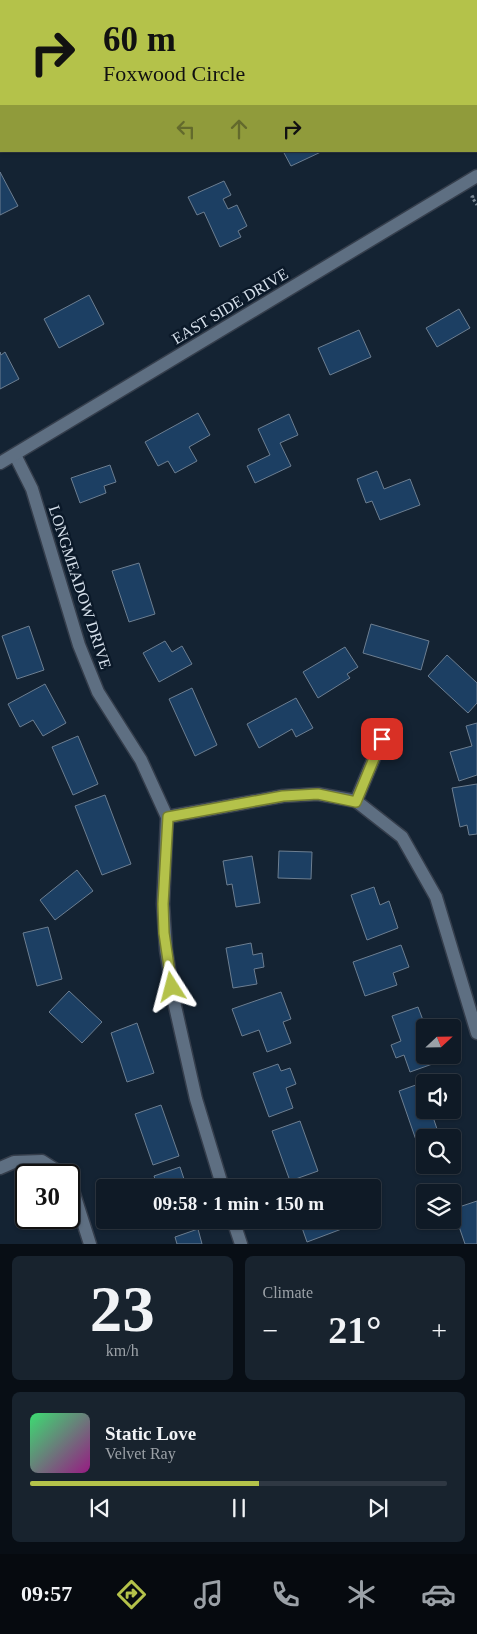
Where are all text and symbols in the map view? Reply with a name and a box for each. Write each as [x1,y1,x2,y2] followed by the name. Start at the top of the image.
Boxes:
[20,20,85,85] icon: right
[103,20,176,59] text: 60 m
[103,61,245,86] text: Foxwood Circle
[172,115,200,143] icon: left
[225,115,253,143] icon: ahead
[278,115,306,143] icon: right
[169,265,291,347] street label: EAST SIDE DRIVE
[46,503,114,671] street label: LONGMEADOW DRIVE
[361,718,403,760] pin
[368,725,396,753] icon: arrive
[145,960,197,1012] position arrow
[416,1019,461,1064] north arrow
[416,1019,461,1229] map controls
[416,1074,461,1119] button: sound
[416,1129,461,1174] button: search
[15,1164,80,1229] speed limit sign: 30
[416,1184,461,1229] button: layers
[153,1193,324,1214] text: 09:58 · 1 min · 150 m
[90,1273,155,1345] text: 23
[263,1284,313,1301] text: Climate
[328,1309,381,1351] text: 21°
[263,1315,278,1346] text: −
[431,1315,447,1346] text: +
[106,1342,139,1359] text: km/h
[105,1423,196,1444] text: Static Love
[105,1445,176,1462] text: Velvet Ray
[86,1494,114,1522] icon: previous
[225,1494,253,1522] icon: pause
[364,1494,392,1522] icon: next
[114,1577,149,1612] icon: directions
[191,1577,226,1612] icon: music
[268,1577,303,1612] icon: phone
[344,1577,379,1612] icon: climate
[421,1577,456,1612] icon: car
[21,1581,72,1606] text: 09:57

